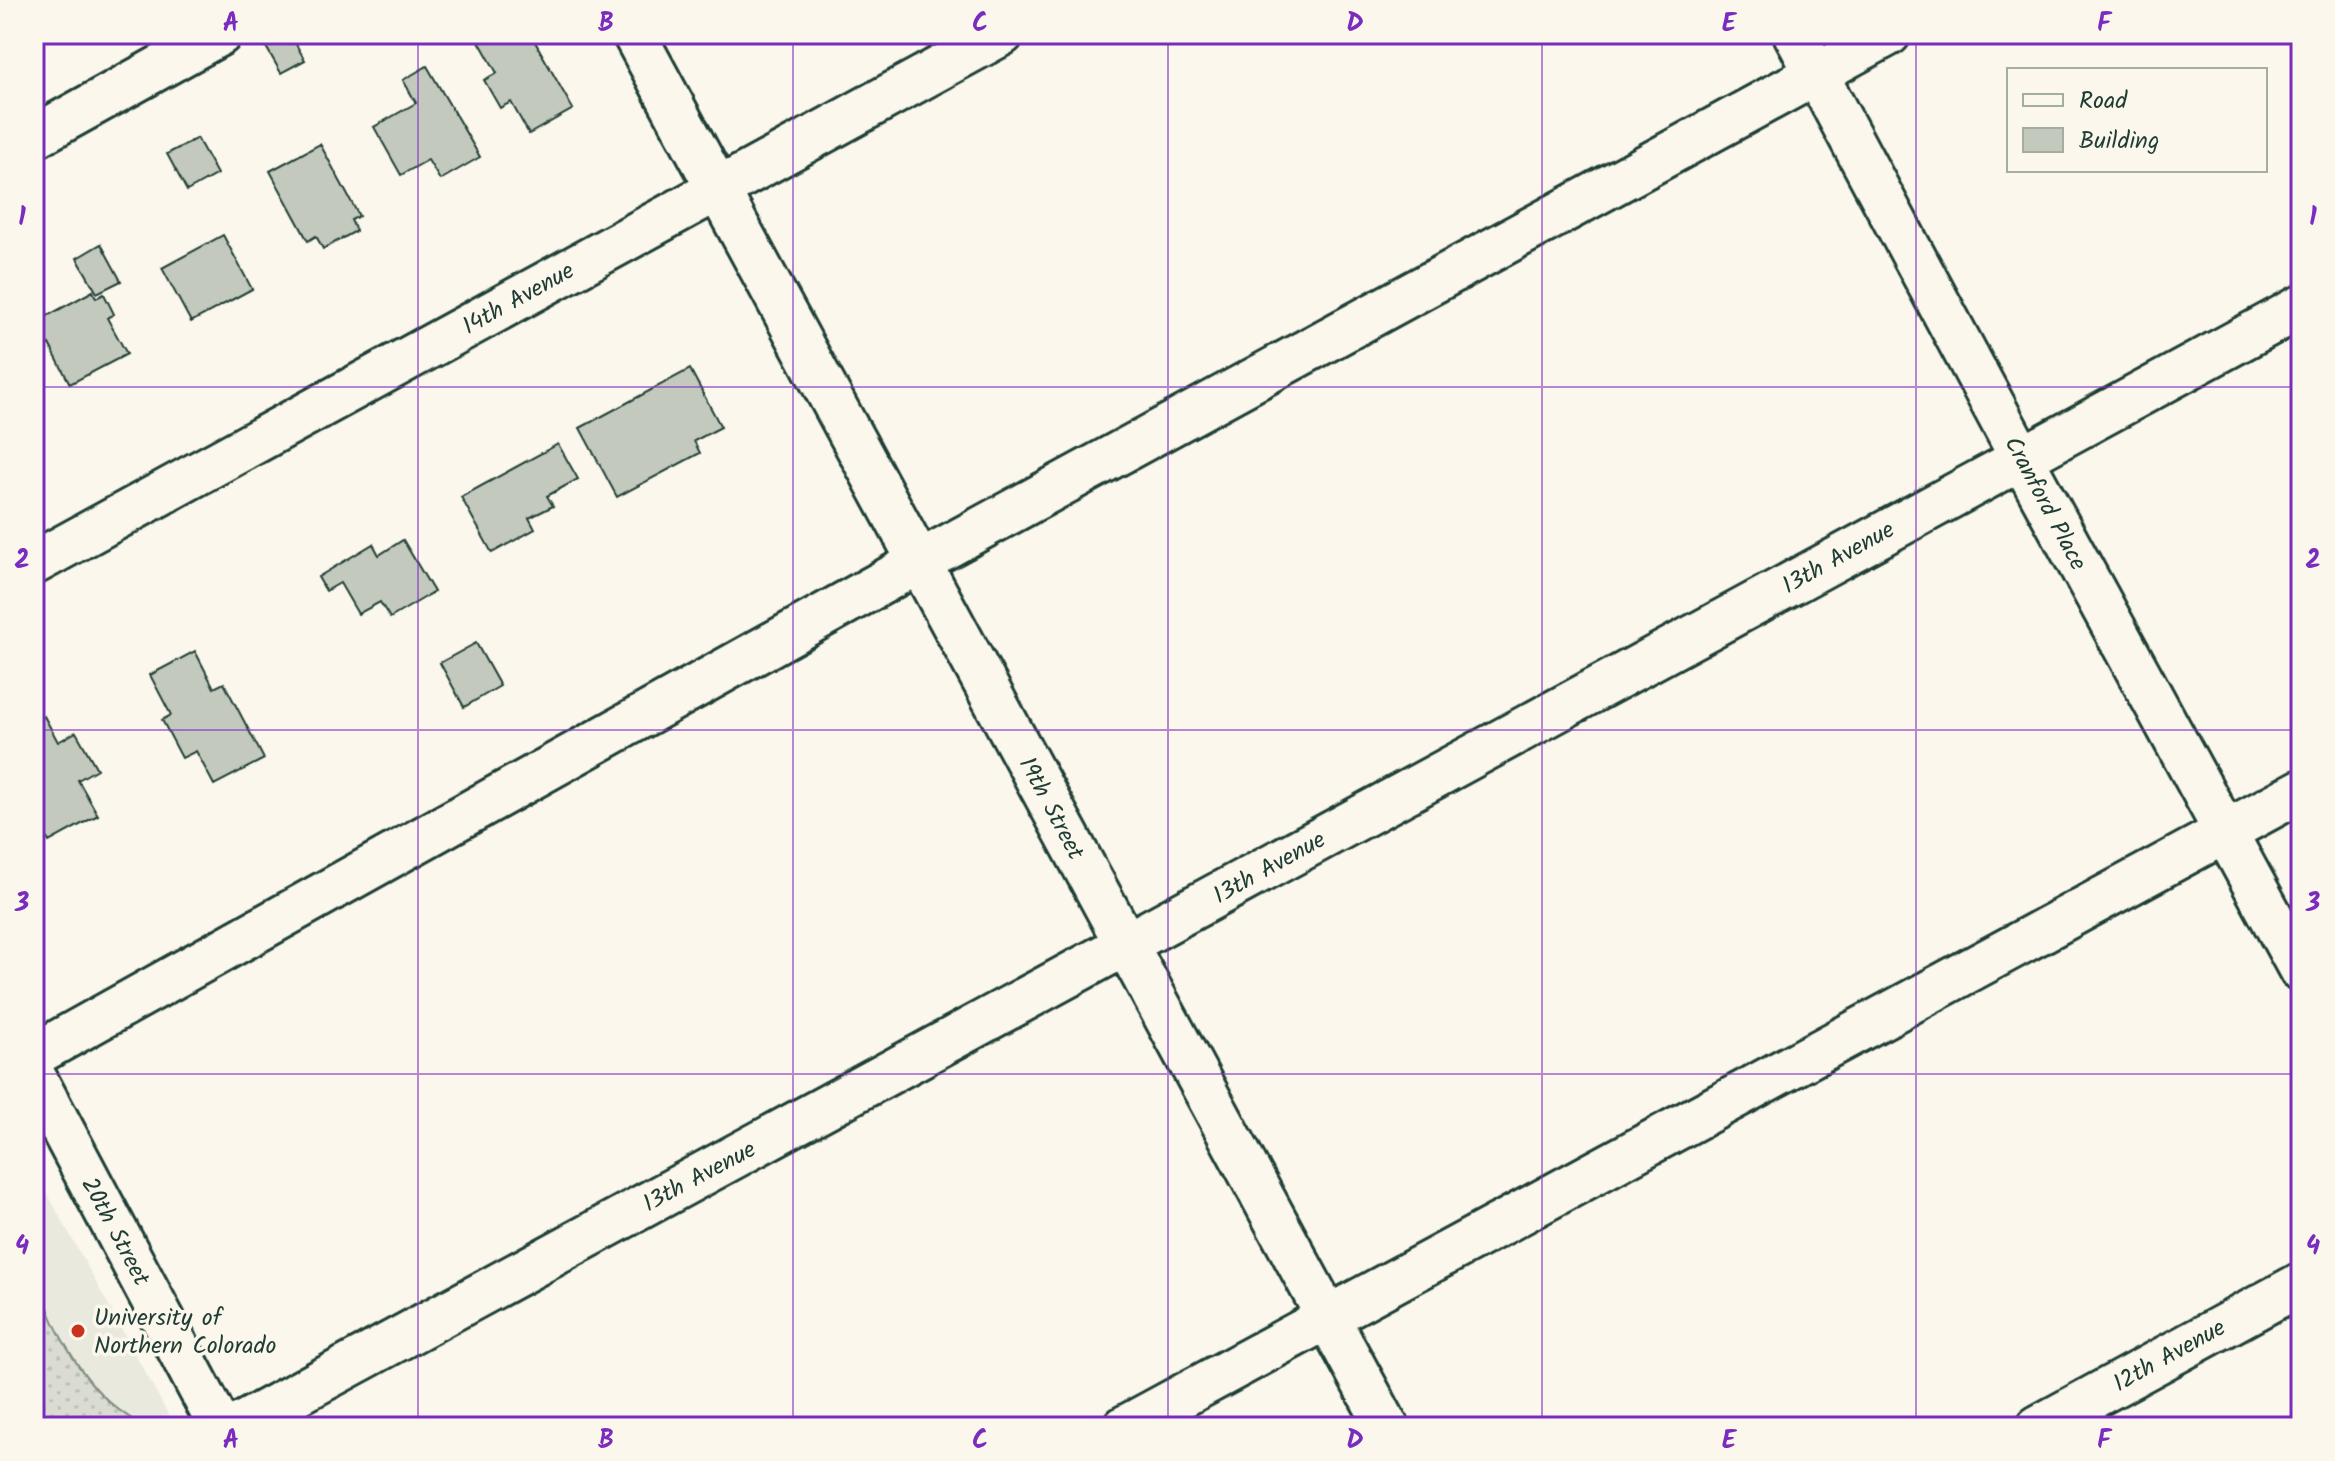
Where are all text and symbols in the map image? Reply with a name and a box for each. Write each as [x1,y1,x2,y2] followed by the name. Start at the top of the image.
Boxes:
[223,3,239,45] text: A
[598,3,614,45] text: B
[972,3,988,45] text: C
[1346,3,1364,45] text: D
[1722,3,1738,45] text: E
[2097,3,2113,45] text: F
[2007,68,2267,172] legend
[2079,82,2128,121] text: Road
[2079,122,2159,161] text: Building
[18,197,26,239] text: 1
[2309,197,2317,239] text: 1
[455,252,582,346] street label: 14th Avenue
[1993,429,2097,578] street label: Cranford Place
[1775,511,1902,605] street label: 13th Avenue
[14,540,30,582] text: 2
[2305,540,2321,582] text: 2
[1007,750,1094,868] street label: 19th Street
[1206,821,1333,915] street label: 13th Avenue
[14,883,29,925] text: 3
[2305,883,2320,925] text: 3
[636,1131,764,1224] street label: 13th Avenue
[70,1170,160,1294] street label: 20th Street
[15,1226,29,1268] text: 4
[2306,1226,2320,1268] text: 4
[94,1299,277,1366] place label: University of Northern Colorado
[2106,1309,2234,1403] street label: 12th Avenue
[69,1322,87,1340] marker: University of Northern Colorado
[223,1420,239,1461] text: A
[598,1420,614,1461] text: B
[972,1420,988,1461] text: C
[1346,1420,1364,1461] text: D
[1722,1420,1738,1461] text: E
[2097,1420,2113,1461] text: F

